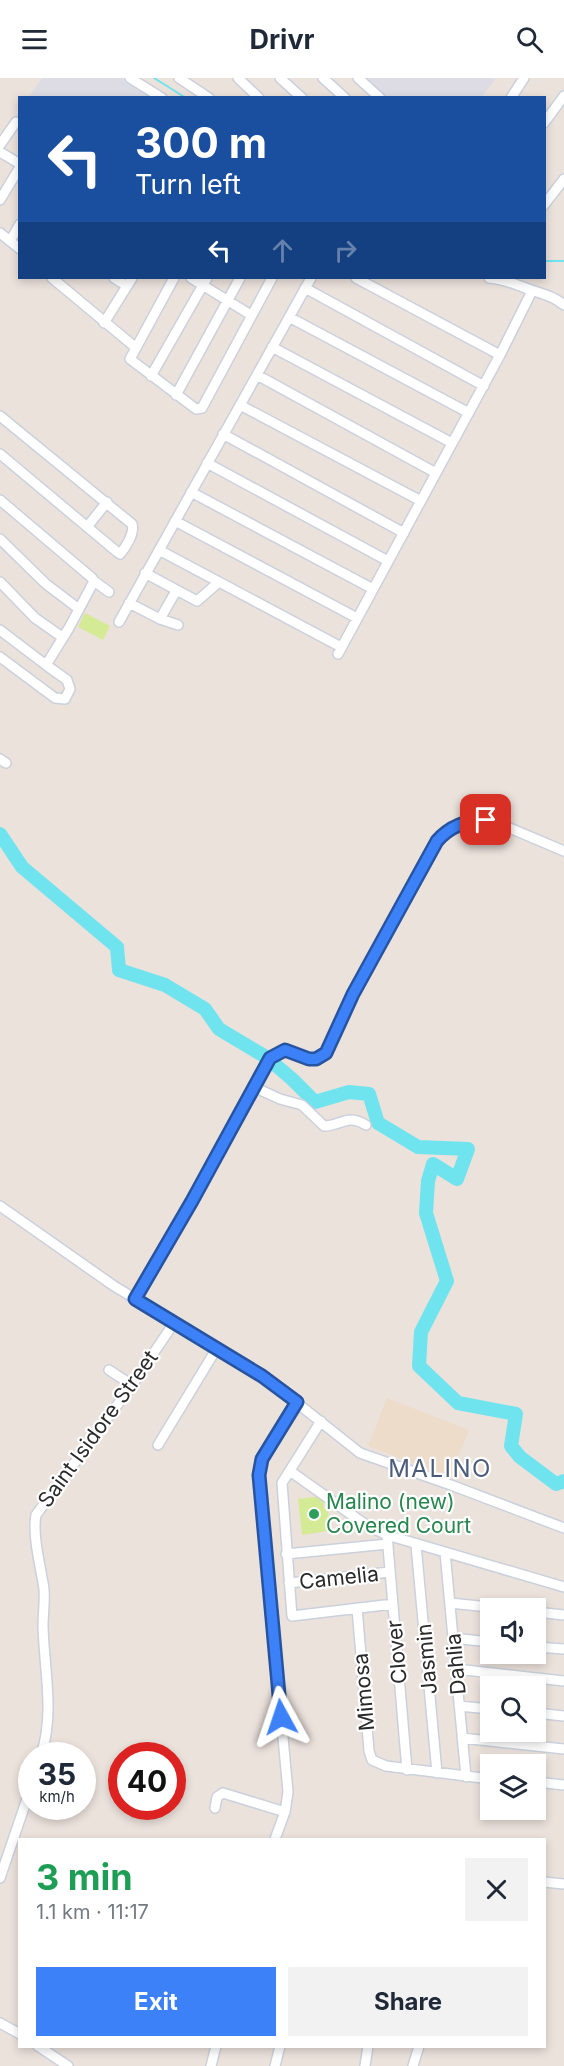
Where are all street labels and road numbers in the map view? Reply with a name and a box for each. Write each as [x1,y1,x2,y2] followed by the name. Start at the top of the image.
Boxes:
[32,1345,163,1512] street label: Saint Isidore Street
[298,1561,380,1594] street label: Camelia
[381,1619,412,1685] street label: Clover
[411,1623,442,1695] street label: Jasmin
[440,1632,471,1696] street label: Dahlia
[348,1652,379,1732] street label: Mimosa

